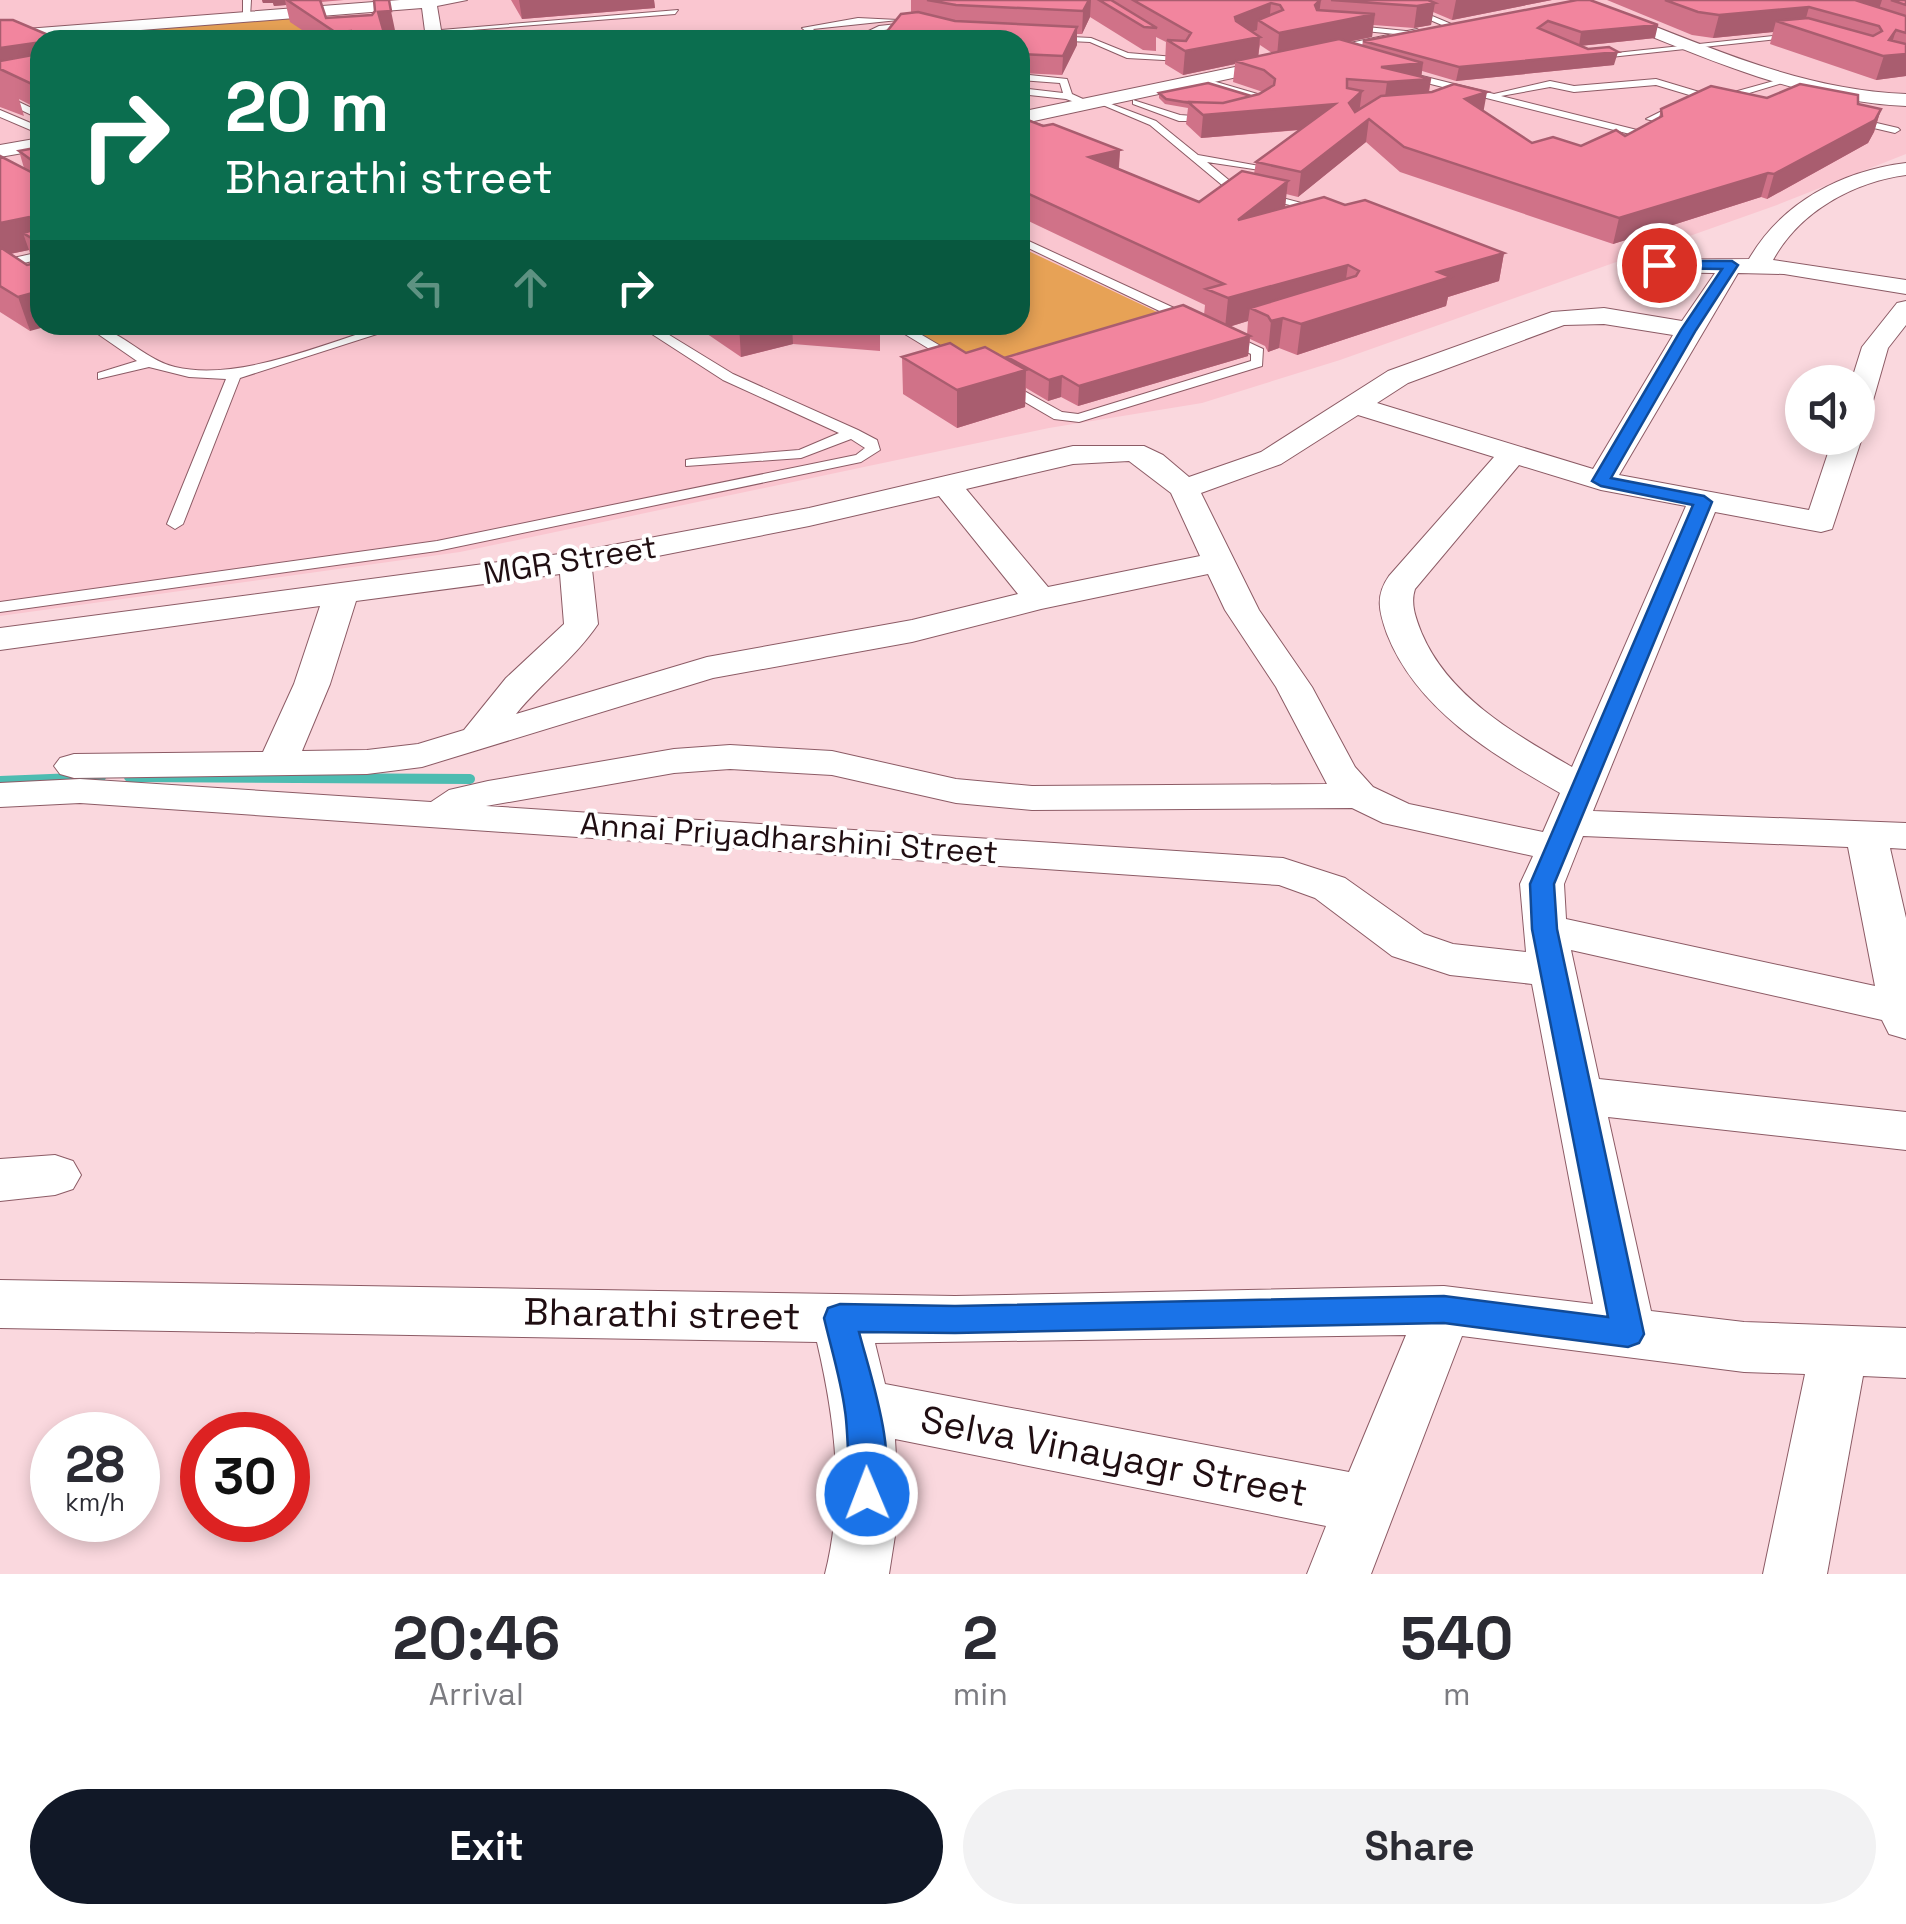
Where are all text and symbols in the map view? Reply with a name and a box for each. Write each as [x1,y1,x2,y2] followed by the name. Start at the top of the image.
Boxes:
[225,62,390,151] text: 20 m
[60,70,190,200] icon: right
[225,149,553,206] text: Bharathi street
[1617,223,1702,308] pin
[1632,238,1687,293] icon: arrive
[398,260,453,315] icon: left
[503,260,558,315] icon: ahead
[608,260,663,315] icon: right
[1785,365,1875,455] map controls
[1785,365,1875,455] button: sound
[480,527,660,593] street label: MGR Street
[579,803,999,873] street label: Annai Priyadharshini Street
[523,1288,801,1340] street label: Bharathi street
[917,1395,1311,1517] street label: Selva Vinayagr Street
[180,1412,310,1542] speed limit sign: 30
[65,1433,125,1497] text: 28
[815,1442,919,1546] position arrow
[65,1486,125,1518] text: km/h
[393,1600,560,1677] text: 20:46
[962,1600,998,1677] text: 2
[1400,1600,1513,1677] text: 540
[429,1674,524,1714] text: Arrival
[953,1674,1008,1714] text: min
[1443,1674,1471,1714] text: m
[30,1789,943,1904] button: Exit
[963,1789,1876,1904] button: Share

